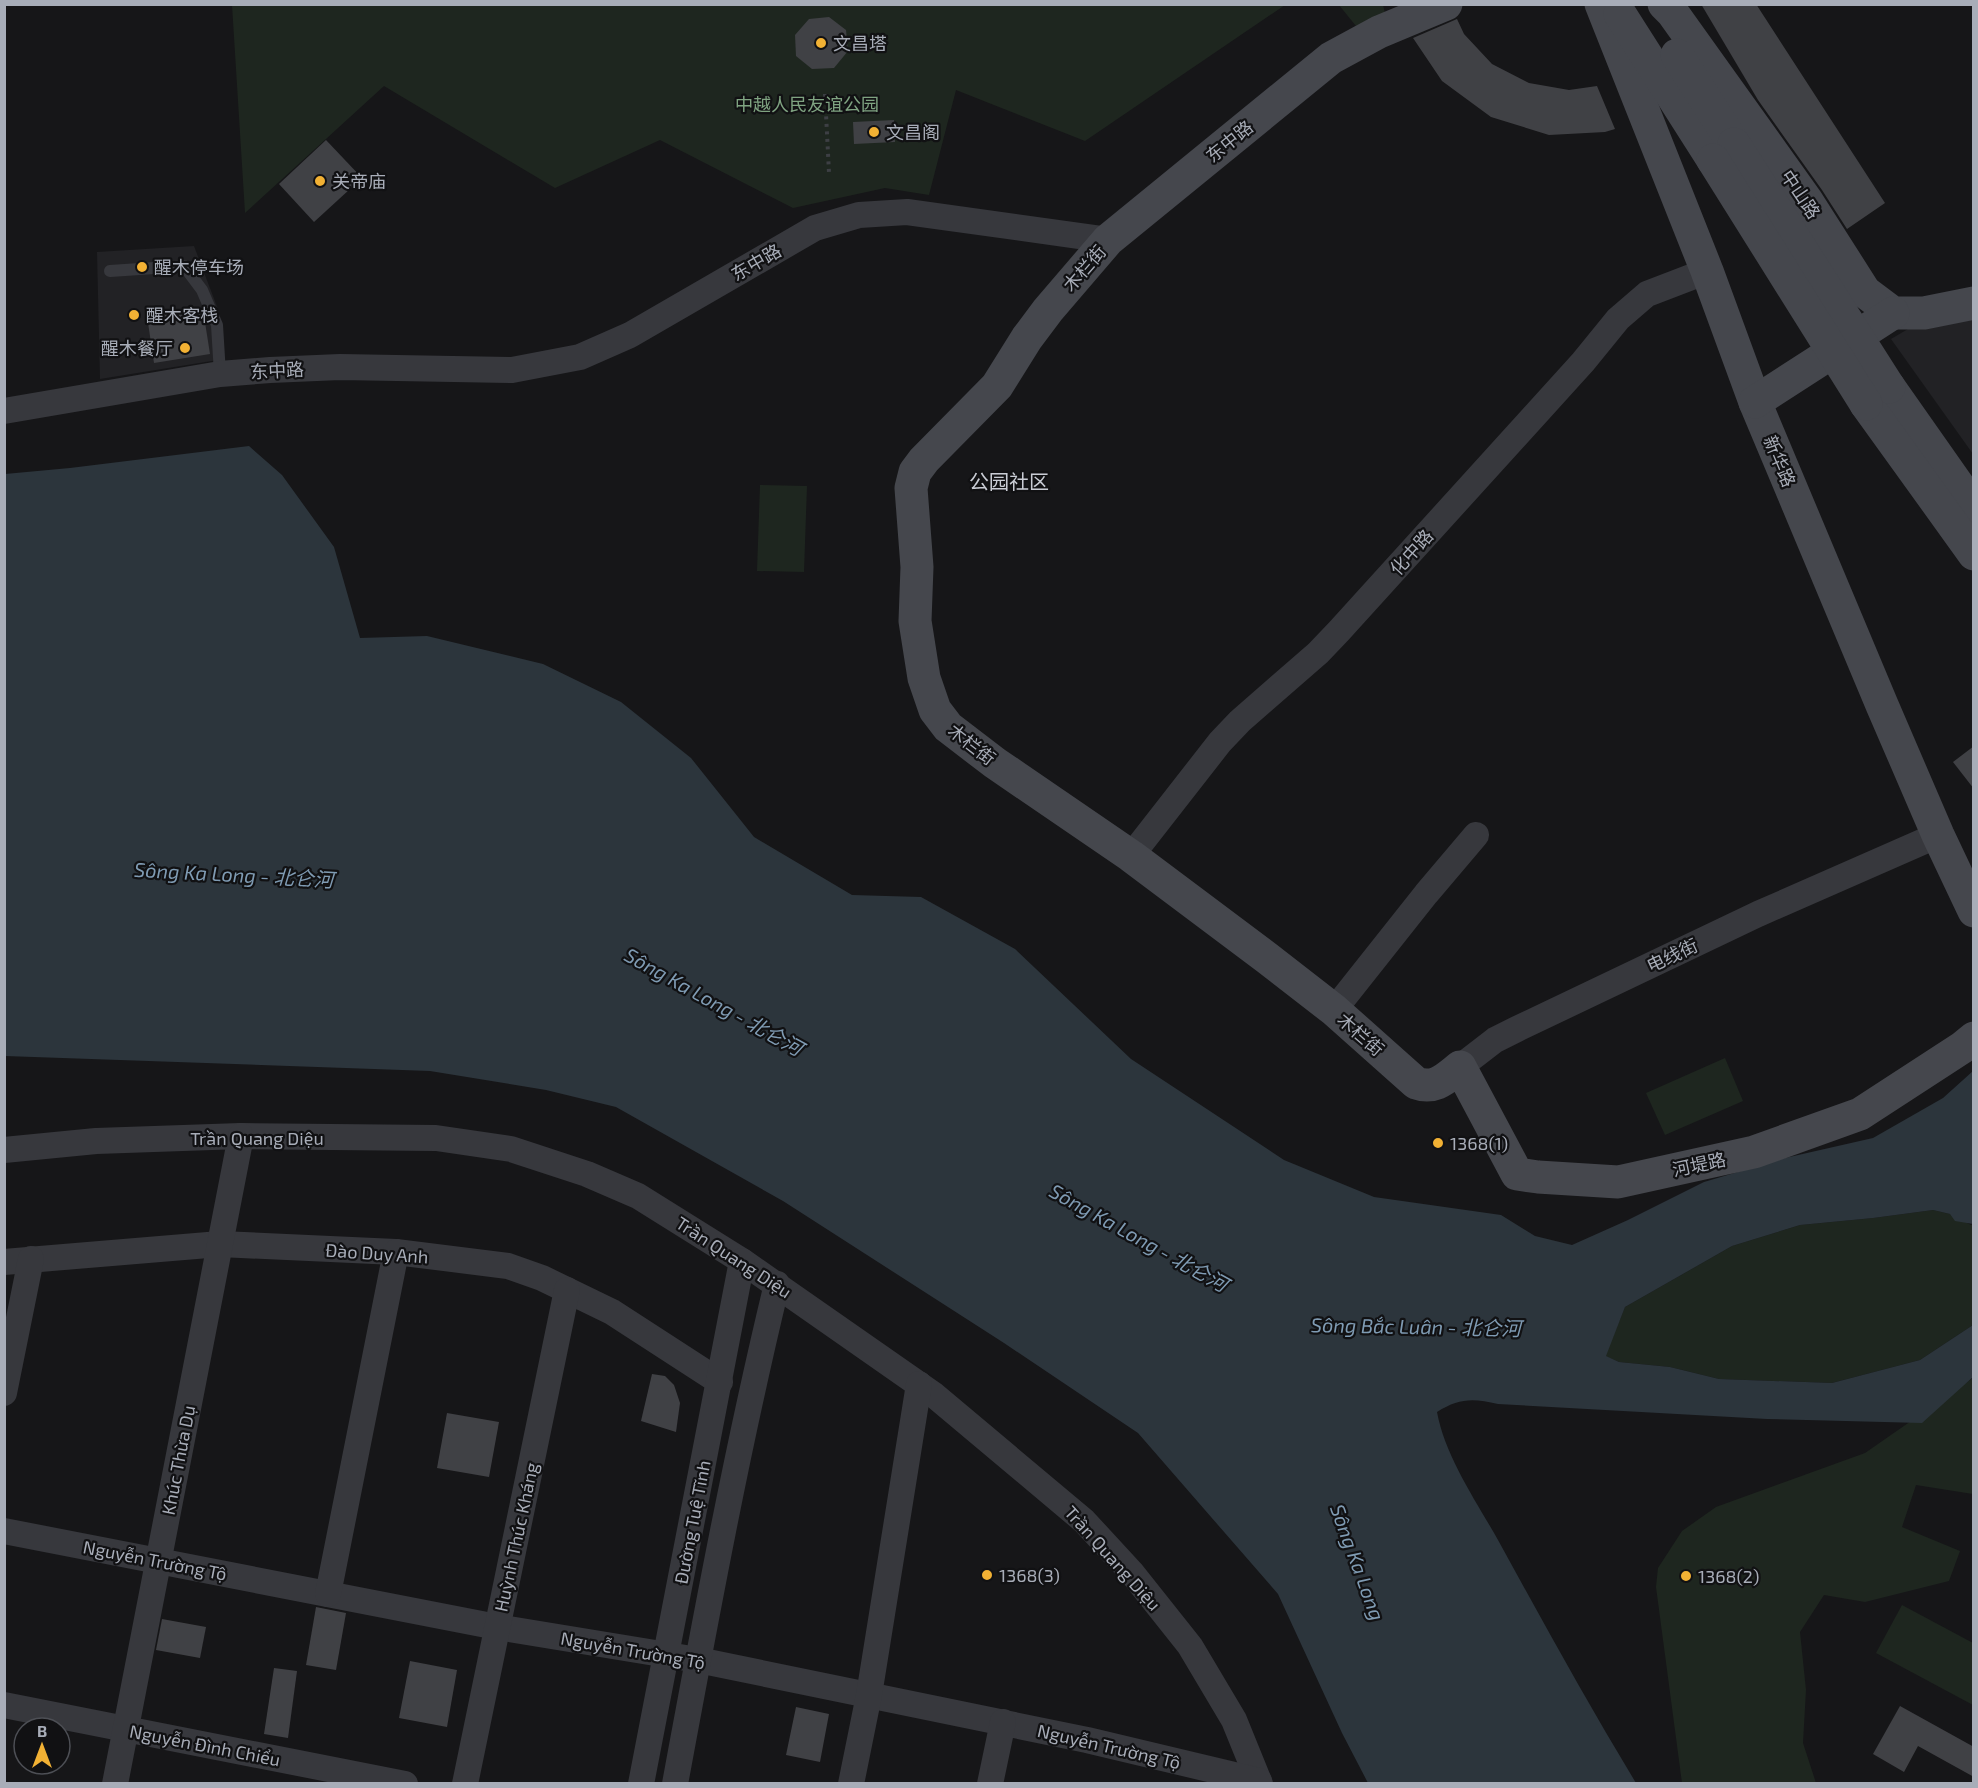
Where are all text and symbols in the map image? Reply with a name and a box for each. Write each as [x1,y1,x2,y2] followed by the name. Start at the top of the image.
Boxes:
[833,32,887,54] place label: 文昌塔
[814,36,828,50] marker: 文昌塔
[735,93,879,115] park label: 中越人民友谊公园
[1201,115,1257,167] street label: 东中路
[886,121,940,143] place label: 文昌阁
[867,125,881,139] marker: 文昌阁
[1777,165,1825,223] street label: 中山路
[332,170,386,192] place label: 关帝庙
[313,174,327,188] marker: 关帝庙
[727,239,785,285] street label: 东中路
[1058,240,1110,296] street label: 木栏街
[154,256,244,278] place label: 醒木停车场
[135,260,149,274] marker: 醒木停车场
[146,304,218,326] place label: 醒木客栈
[127,308,141,322] marker: 醒木客栈
[101,337,173,359] place label: 醒木餐厅
[178,341,192,355] marker: 醒木餐厅
[249,358,305,382] street label: 东中路
[1759,432,1801,490] street label: 新华路
[969,469,1049,493] district label: 公园社区
[1385,525,1437,579] street label: 化中路
[944,719,1000,769] street label: 木栏街
[134,857,338,891] water label: Sông Ka Long - 北仑河
[1643,934,1701,976] street label: 电线街
[621,942,811,1062] water label: Sông Ka Long - 北仑河
[1333,1008,1389,1060] street label: 木栏街
[190,1127,324,1149] street label: Trần Quang Diệu
[1450,1132,1508,1154] place label: 1368(1)
[1431,1136,1445,1150] marker: 1368(1)
[1670,1148,1728,1180] street label: 河堤路
[1046,1178,1236,1298] water label: Sông Ka Long - 北仑河
[672,1211,796,1303] street label: Trần Quang Diệu
[325,1238,429,1268] street label: Đào Duy Anh
[1311,1312,1525,1340] water label: Sông Bắc Luân - 北仑河
[157,1403,199,1517] street label: Khúc Thừa Dụ
[669,1458,715,1586] street label: Đường Tuệ Tĩnh
[489,1460,543,1614] street label: Huỳnh Thúc Kháng
[1060,1501,1166,1615] street label: Trần Quang Diệu
[1326,1501,1390,1623] water label: Sông Ka Long
[81,1535,229,1585] street label: Nguyễn Trường Tộ
[999,1564,1060,1586] place label: 1368(3)
[1698,1565,1759,1587] place label: 1368(2)
[980,1568,994,1582] marker: 1368(3)
[1679,1569,1693,1583] marker: 1368(2)
[559,1626,707,1674] street label: Nguyễn Trường Tộ
[12,1716,72,1776] north arrow
[1035,1719,1183,1773] street label: Nguyễn Trường Tộ
[128,1720,282,1770] street label: Nguyễn Đình Chiểu
[37,1721,47,1740] text: B

